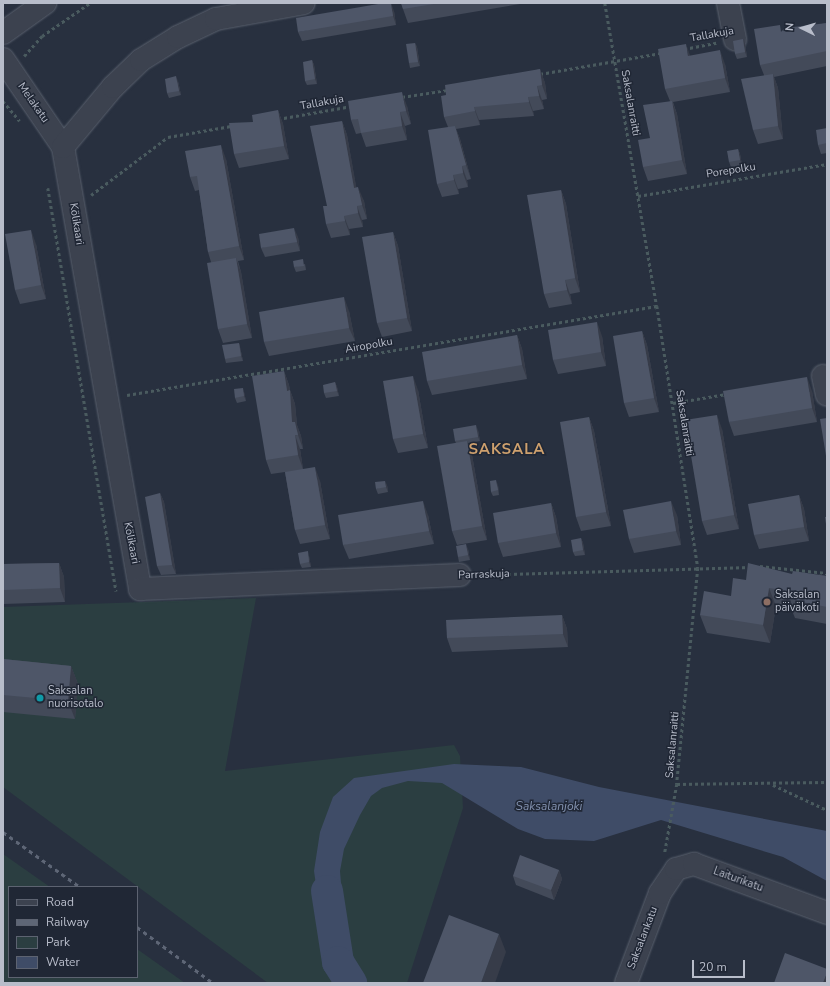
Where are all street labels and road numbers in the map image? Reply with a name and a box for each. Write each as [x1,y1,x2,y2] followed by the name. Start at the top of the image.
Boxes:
[689,25,735,45] street label: Tallakuja
[618,69,642,137] street label: Saksalanraitti
[15,81,51,125] street label: Melakatu
[299,93,345,113] street label: Tallakuja
[705,161,757,181] street label: Porepolku
[66,202,86,246] street label: Kölikaari
[344,335,394,357] street label: Airopolku
[672,389,696,457] street label: Saksalanraitti
[120,521,142,565] street label: Kölikaari
[458,568,510,582] street label: Parraskuja
[664,711,682,779] street label: Saksalanraitti
[711,865,765,895] street label: Laiturikatu
[625,905,661,971] street label: Saksalankatu

